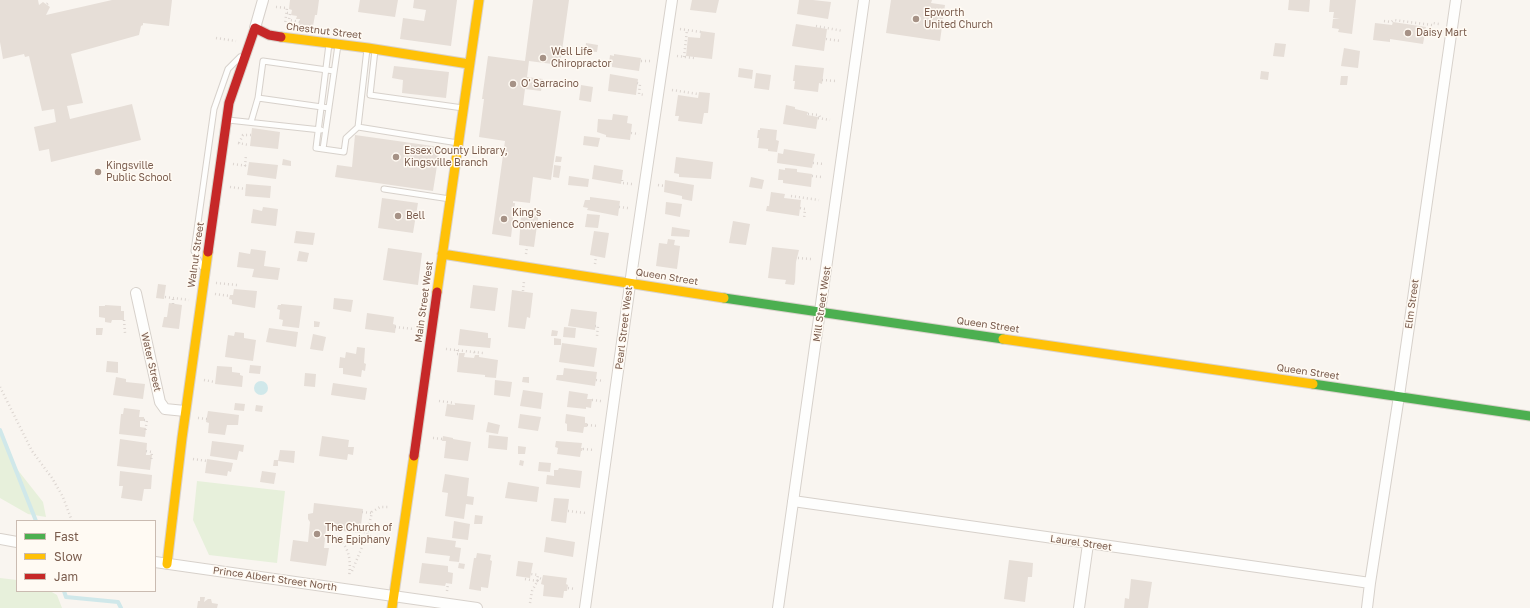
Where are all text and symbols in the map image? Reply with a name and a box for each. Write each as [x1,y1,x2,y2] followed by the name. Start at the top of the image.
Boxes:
[924,7,993,30] place label: Epworth United Church
[911,14,921,24] marker: Epworth United Church
[285,20,363,42] street label: Chestnut Street
[1416,27,1467,39] place label: Daisy Mart
[1403,28,1413,38] marker: Daisy Mart
[551,46,611,70] place label: Well Life Chiropractor
[538,53,548,63] marker: Well Life Chiropractor
[521,78,579,90] place label: O' Sarracino
[508,79,518,89] marker: O' Sarracino
[404,145,508,168] place label: Essex County Library, Kingsville Branch
[391,152,401,162] marker: Essex County Library, Kingsville Branch
[106,160,172,184] place label: Kingsville Public School
[93,167,103,177] marker: Kingsville Public School
[512,207,574,230] place label: King's Convenience
[406,210,425,222] place label: Bell
[393,211,403,221] marker: Bell
[499,214,509,224] marker: King's Convenience
[185,221,207,289] street label: Walnut Street
[412,261,436,343] street label: Main Street West
[811,265,833,343] street label: Mill Street West
[635,266,699,288] street label: Queen Street
[1403,278,1421,330] street label: Elm Street
[613,286,635,370] street label: Pearl Street West
[956,315,1020,335] street label: Queen Street
[138,331,164,393] street label: Water Street
[1276,362,1340,382] street label: Queen Street
[16,520,156,592] legend
[325,522,392,546] place label: The Church of The Epiphany
[54,529,79,544] text: Fast
[312,529,322,539] marker: The Church of The Epiphany
[1049,533,1113,553] street label: Laurel Street
[54,549,82,564] text: Slow
[212,564,338,594] street label: Prince Albert Street North
[54,569,78,584] text: Jam

